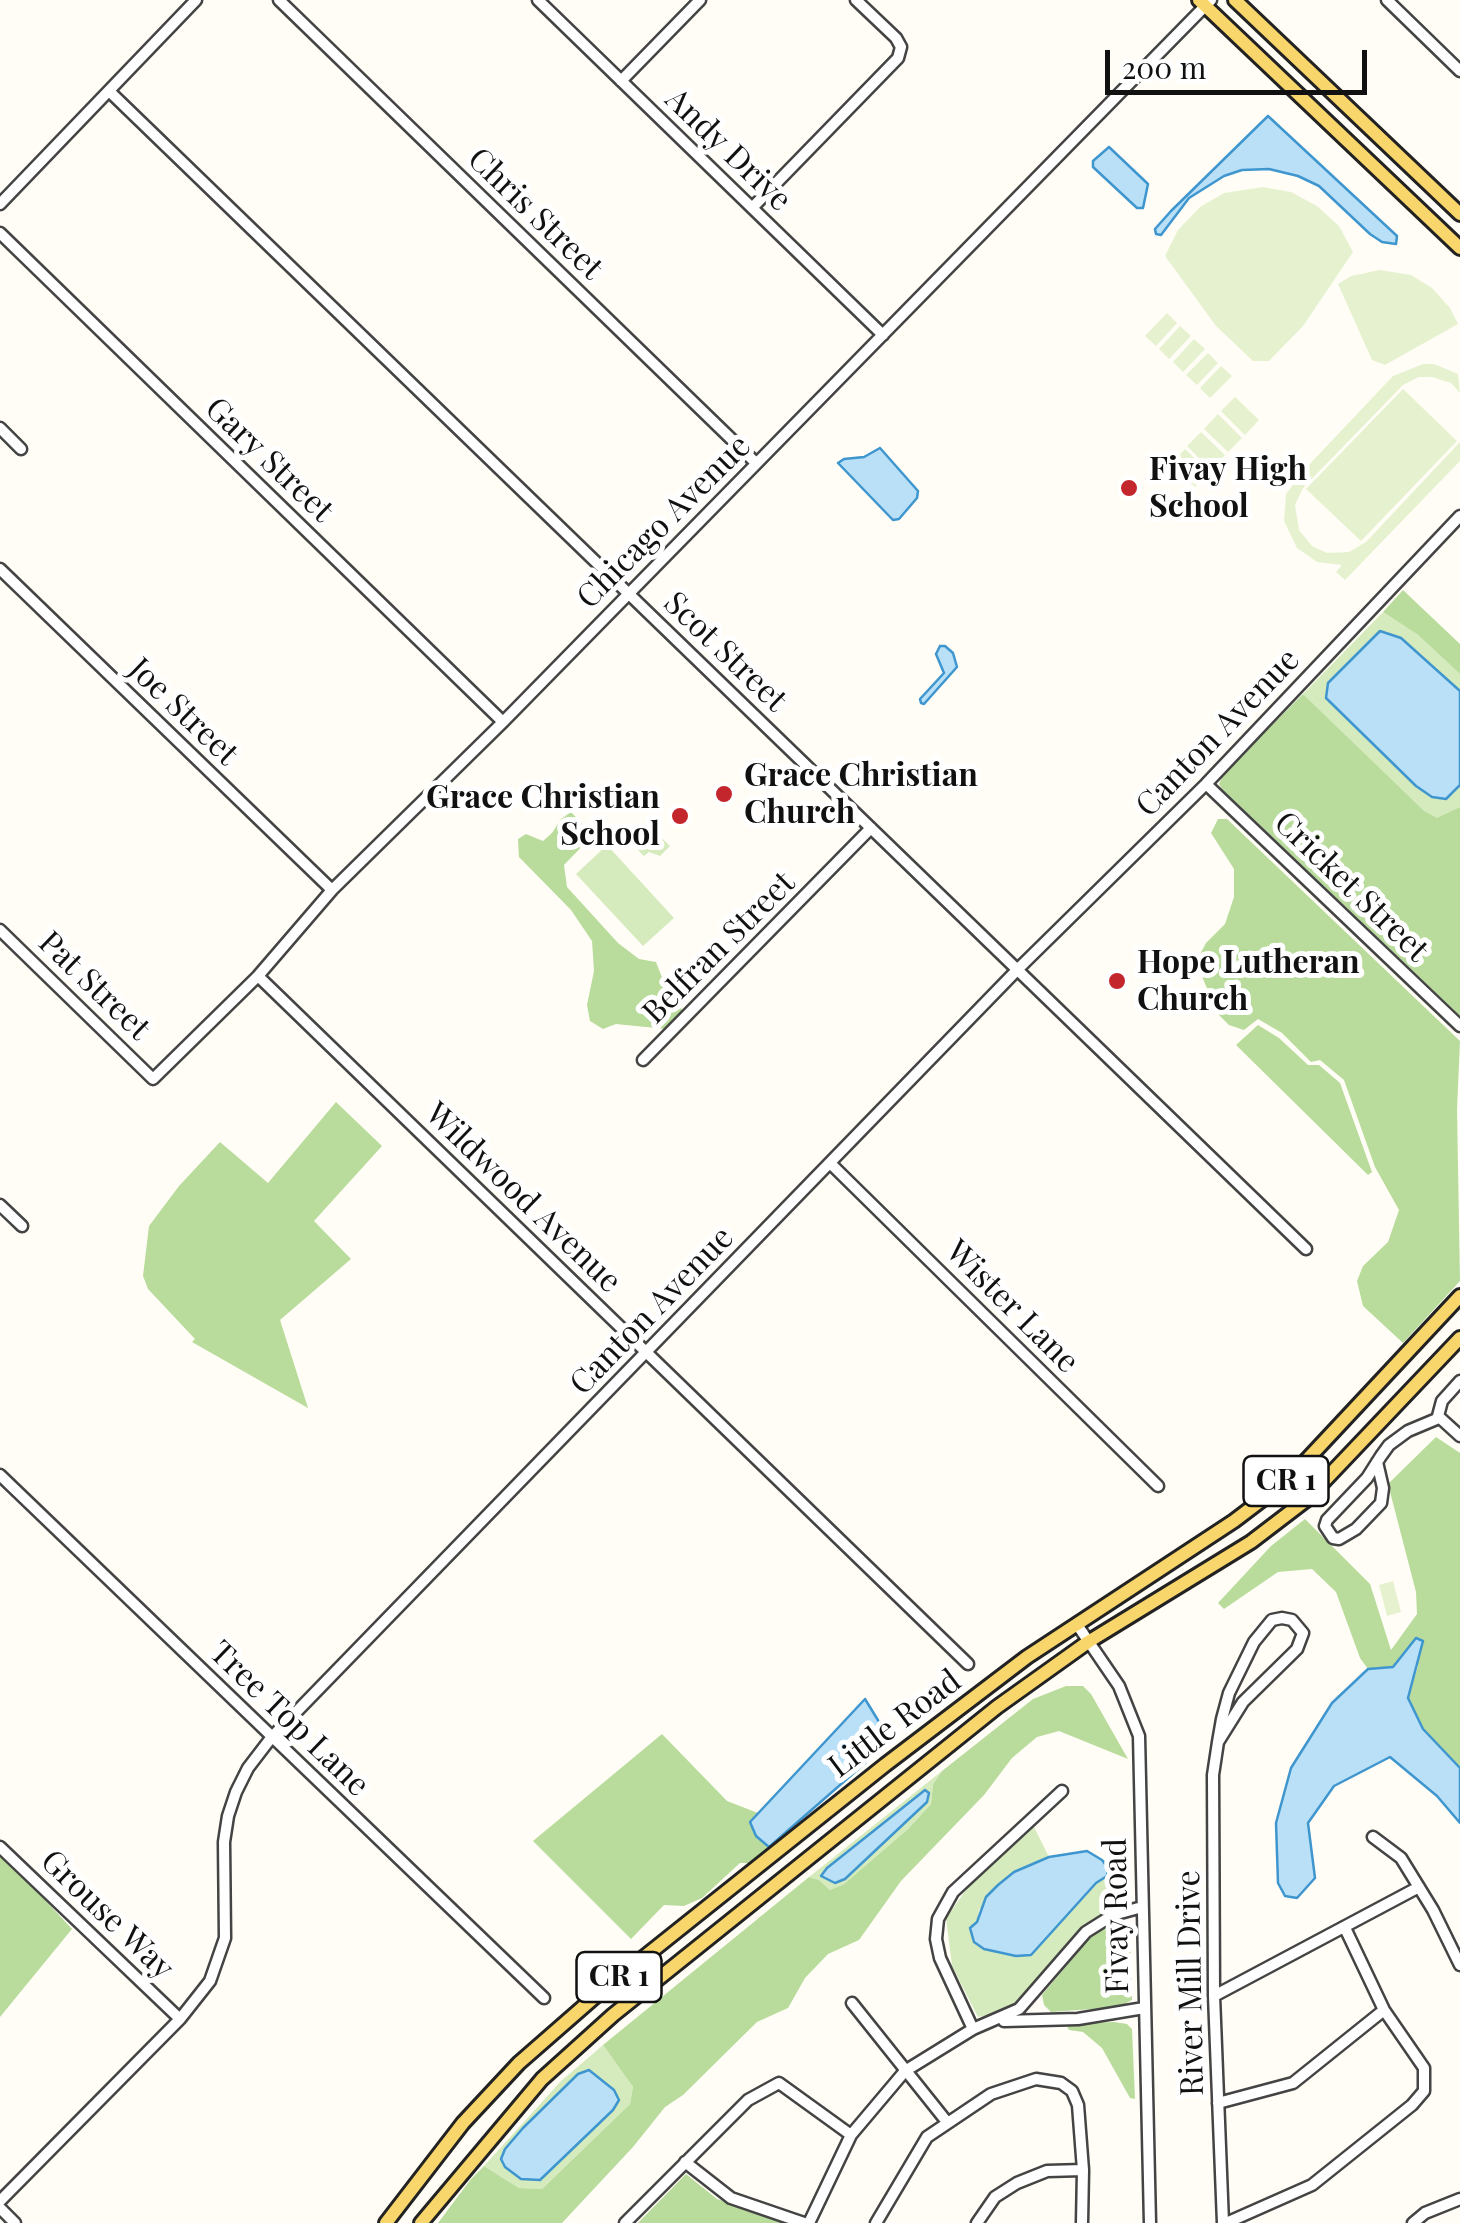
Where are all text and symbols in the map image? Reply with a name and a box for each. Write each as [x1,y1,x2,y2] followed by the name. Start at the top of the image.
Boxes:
[1110,30,1372,92] scale bar
[1122,47,1206,87] text: 200 m
[657,81,799,219] street label: Andy Drive
[460,140,610,288] street label: Chris Street
[197,390,341,530] street label: Gary Street
[569,427,759,617] street label: Chicago Avenue
[1149,451,1307,526] place label: Fivay High School
[1118,477,1140,499] marker: Fivay High School
[656,584,794,720] street label: Scot Street
[1128,641,1308,825] street label: Canton Avenue
[120,650,246,774] street label: Joe Street
[744,757,978,832] place label: Grace Christian Church
[426,779,660,854] place label: Grace Christian School
[713,783,735,805] marker: Grace Christian Church
[1266,804,1436,970] street label: Cricket Street
[669,805,691,827] marker: Grace Christian School
[635,864,803,1032] street label: Belfran Street
[30,924,158,1048] street label: Pat Street
[1137,944,1360,1019] place label: Hope Lutheran Church
[1106,970,1128,992] marker: Hope Lutheran Church
[417,1095,629,1301] street label: Wildwood Avenue
[562,1219,742,1403] street label: Canton Avenue
[938,1233,1086,1381] street label: Wister Lane
[1244,1456,1328,1506] road number: CR 1
[201,1633,377,1805] street label: Tree Top Lane
[821,1662,969,1786] street label: Little Road
[1096,1838,1138,1994] street label: Fivay Road
[33,1842,181,1988] street label: Grouse Way
[1170,1870,1212,2096] street label: River Mill Drive
[576,1952,662,2002] road number: CR 1

